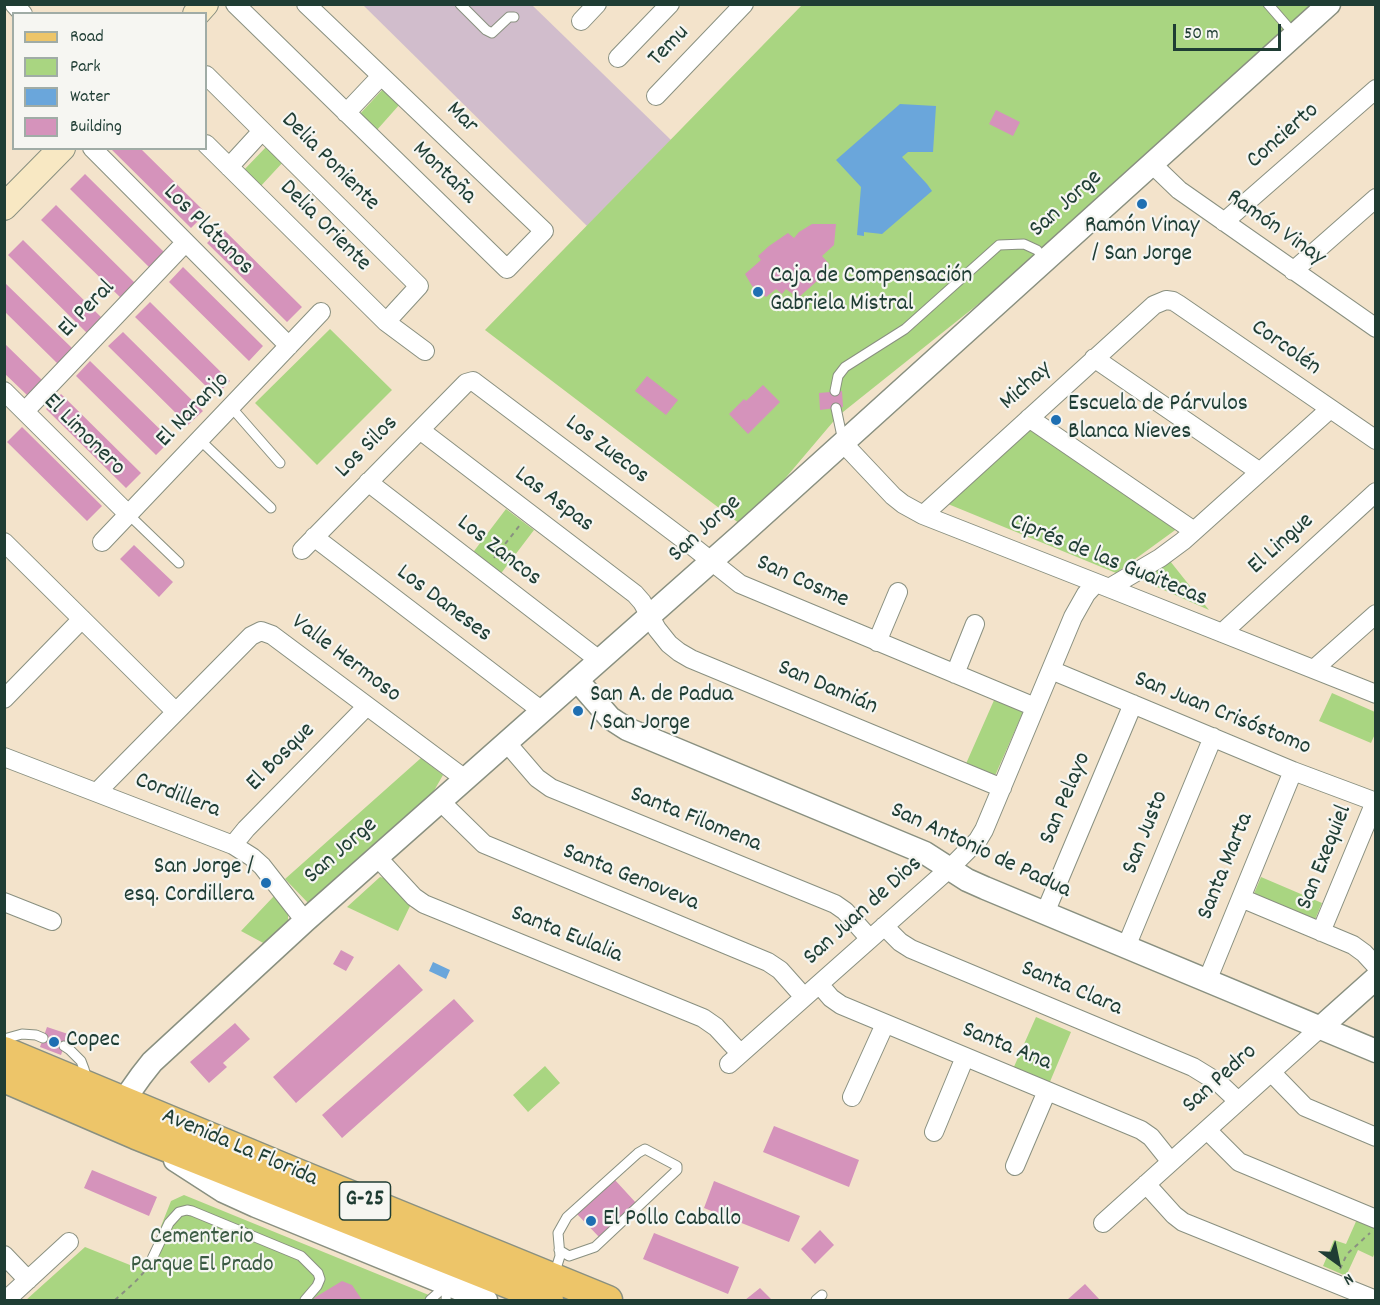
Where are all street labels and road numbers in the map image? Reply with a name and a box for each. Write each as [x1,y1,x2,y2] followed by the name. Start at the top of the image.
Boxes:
[643,20,697,74] street label: Temu
[439,97,483,141] street label: Mar
[1242,98,1326,176] street label: Concierto
[274,108,384,218] street label: Delia Poniente
[405,136,481,212] street label: Montaña
[1025,165,1109,245] street label: San Jorge
[272,175,376,279] street label: Delia Oriente
[156,180,258,282] street label: Los Plátanos
[1220,184,1330,274] street label: Ramón Vinay
[54,275,122,345] street label: El Peral
[1244,315,1326,383] street label: Corcolén
[995,356,1059,418] street label: Michay
[151,367,237,455] street label: El Naranjo
[36,389,130,483] street label: El Limonero
[330,410,406,486] street label: Los Silos
[558,410,654,492] street label: Los Zuecos
[507,462,599,540] street label: Las Aspas
[664,490,748,570] street label: San Jorge
[1243,508,1321,582] street label: El Lingue
[1005,509,1211,615] street label: Ciprés de las Guaitecas
[450,510,546,594] street label: Los Zancos
[751,550,853,616] street label: San Cosme
[390,560,496,650] street label: Los Daneses
[284,609,406,711] street label: Valle Hermoso
[773,655,881,723] street label: San Damián
[1129,666,1315,764] street label: San Juan Crisóstomo
[241,717,323,799] street label: El Bosque
[1035,749,1099,849] street label: San Pelayo
[130,768,224,826] street label: Cordillera
[625,782,765,860] street label: Santa Filomena
[1117,787,1177,879] street label: San Justo
[885,798,1075,906] street label: San Antonio de Padua
[1292,801,1360,915] street label: San Exequiel
[1193,809,1261,925] street label: Santa Marta
[299,812,385,892] street label: San Jorge
[557,839,703,919] street label: Santa Genoveva
[799,851,929,973] street label: San Juan de Dios
[506,901,626,971] street label: Santa Eulalia
[1016,956,1126,1024] street label: Santa Clara
[957,1017,1055,1079] street label: Santa Ana
[1178,1039,1264,1121] street label: San Pedro
[157,1103,321,1195] street label: Avenida La Florida
[340,1182,391,1220] road number: G-25

